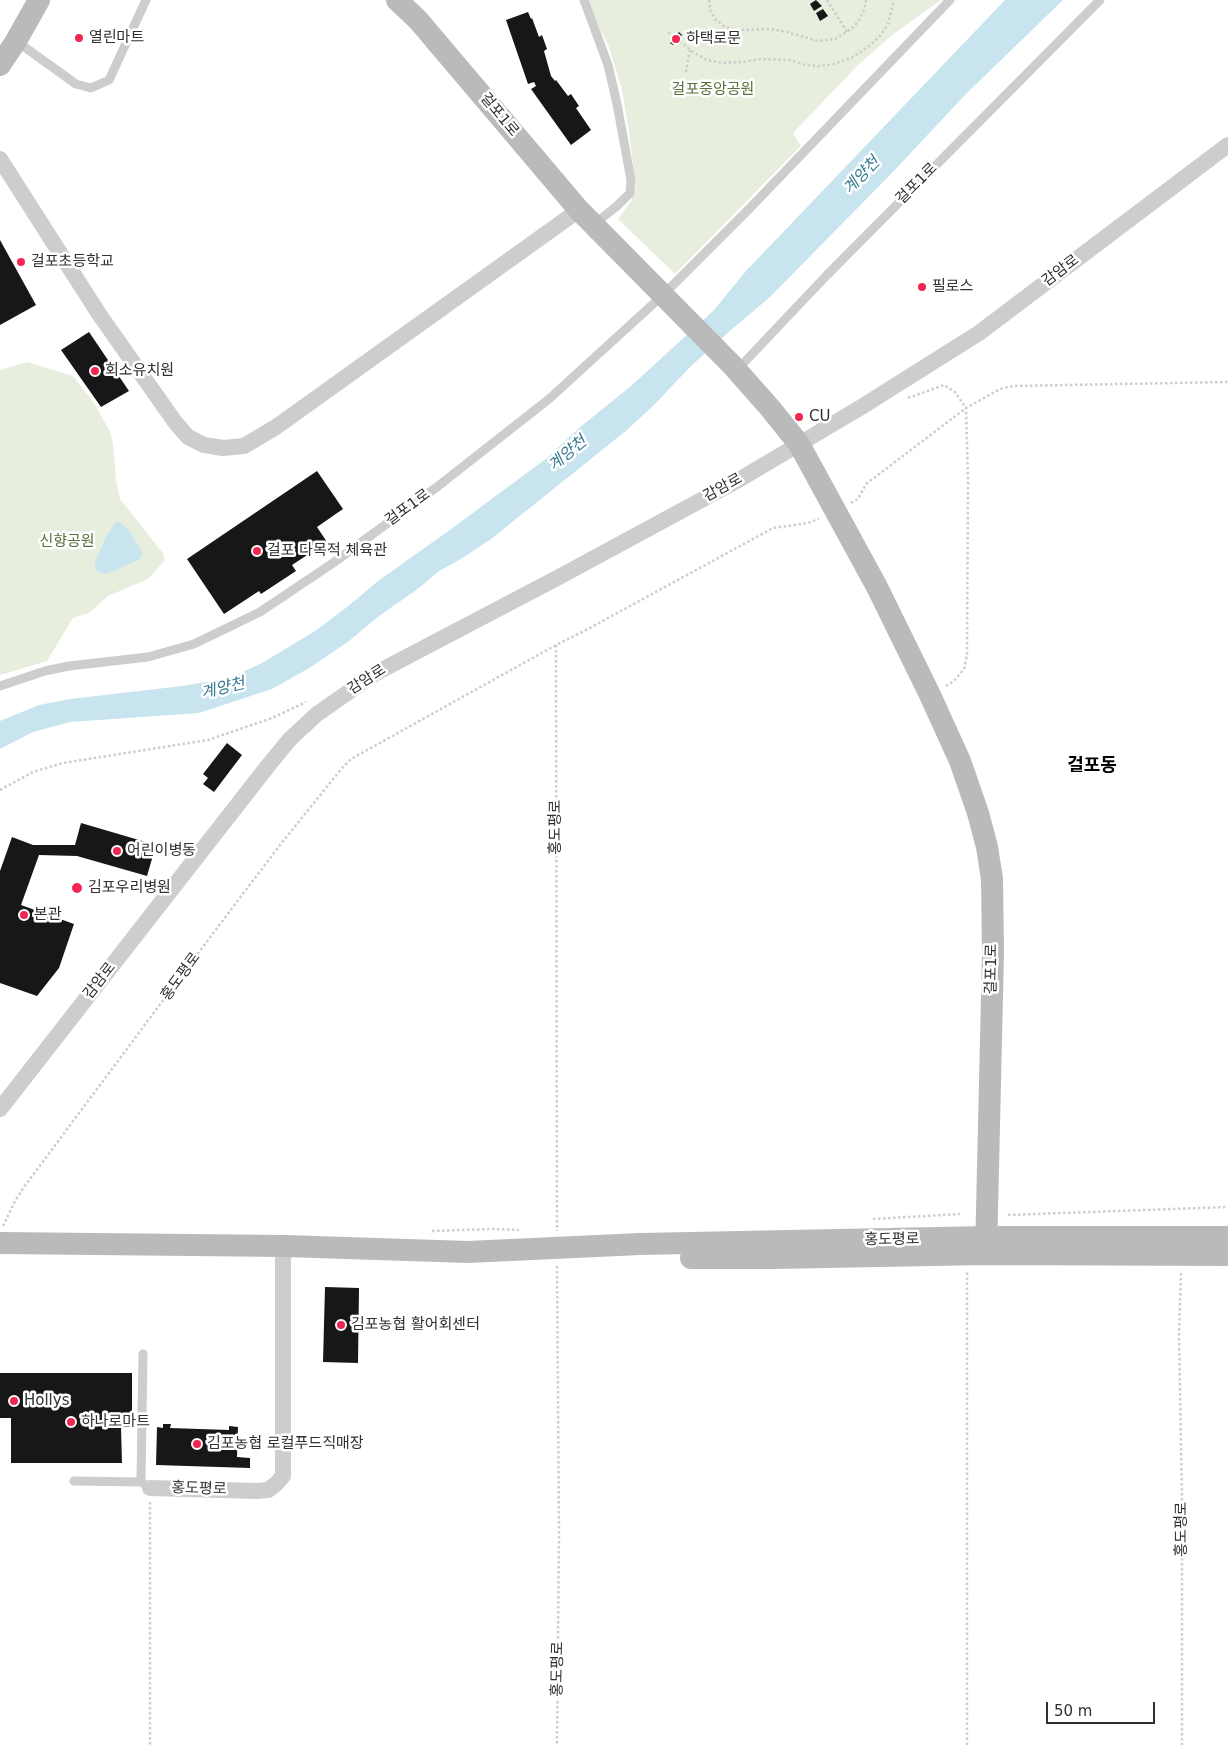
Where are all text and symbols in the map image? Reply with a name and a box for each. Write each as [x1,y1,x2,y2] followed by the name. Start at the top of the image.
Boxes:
[89,29,144,47] place label: 열린마트
[686,30,741,48] place label: 하택로문
[73,32,85,44] marker: 열린마트
[670,33,682,45] marker: 하택로문
[672,81,754,99] park label: 걸포중앙공원
[476,90,522,140] street label: 걸포1로
[840,153,884,199] water label: 계양천
[893,160,941,208] street label: 걸포1로
[1039,251,1083,291] street label: 감암로
[31,253,114,271] place label: 걸포초등학교
[15,256,27,268] marker: 걸포초등학교
[932,278,973,296] place label: 필로스
[916,281,928,293] marker: 필로스
[105,362,174,380] place label: 회소유치원
[89,365,101,377] marker: 회소유치원
[809,408,830,426] place label: CU
[793,411,805,423] marker: CU
[545,432,591,476] water label: 계양천
[701,470,745,506] street label: 감암로
[382,486,434,530] street label: 걸포1로
[39,533,95,551] park label: 신향공원
[267,542,387,560] place label: 걸포 다목적 체육관
[251,545,263,557] marker: 걸포 다목적 체육관
[345,661,389,699] street label: 감암로
[199,674,247,704] water label: 계양천
[1067,755,1117,777] district label: 걸포동
[547,799,565,855] street label: 홍도평로
[127,842,196,860] place label: 어린이병동
[111,845,123,857] marker: 어린이병동
[88,879,171,897] place label: 김포우리병원
[70,881,84,895] marker: 김포우리병원
[34,906,62,924] place label: 본관
[18,909,30,921] marker: 본관
[983,943,1001,995] street label: 걸포1로
[157,949,205,1005] street label: 홍도평로
[80,959,120,1003] street label: 감암로
[864,1231,920,1249] street label: 홍도평로
[351,1316,480,1334] place label: 김포농협 활어회센터
[335,1319,347,1331] marker: 김포농협 활어회센터
[24,1392,69,1410] place label: Hollys
[8,1395,20,1407] marker: Hollys
[81,1413,150,1431] place label: 하나로마트
[65,1416,77,1428] marker: 하나로마트
[207,1435,364,1453] place label: 김포농협 로컬푸드직매장
[191,1438,203,1450] marker: 김포농협 로컬푸드직매장
[171,1479,227,1499] street label: 홍도평로
[1173,1501,1191,1557] street label: 홍도평로
[549,1641,567,1697] street label: 홍도평로
[1048,1692,1157,1724] scale bar
[1054,1702,1092,1720] text: 50 m

